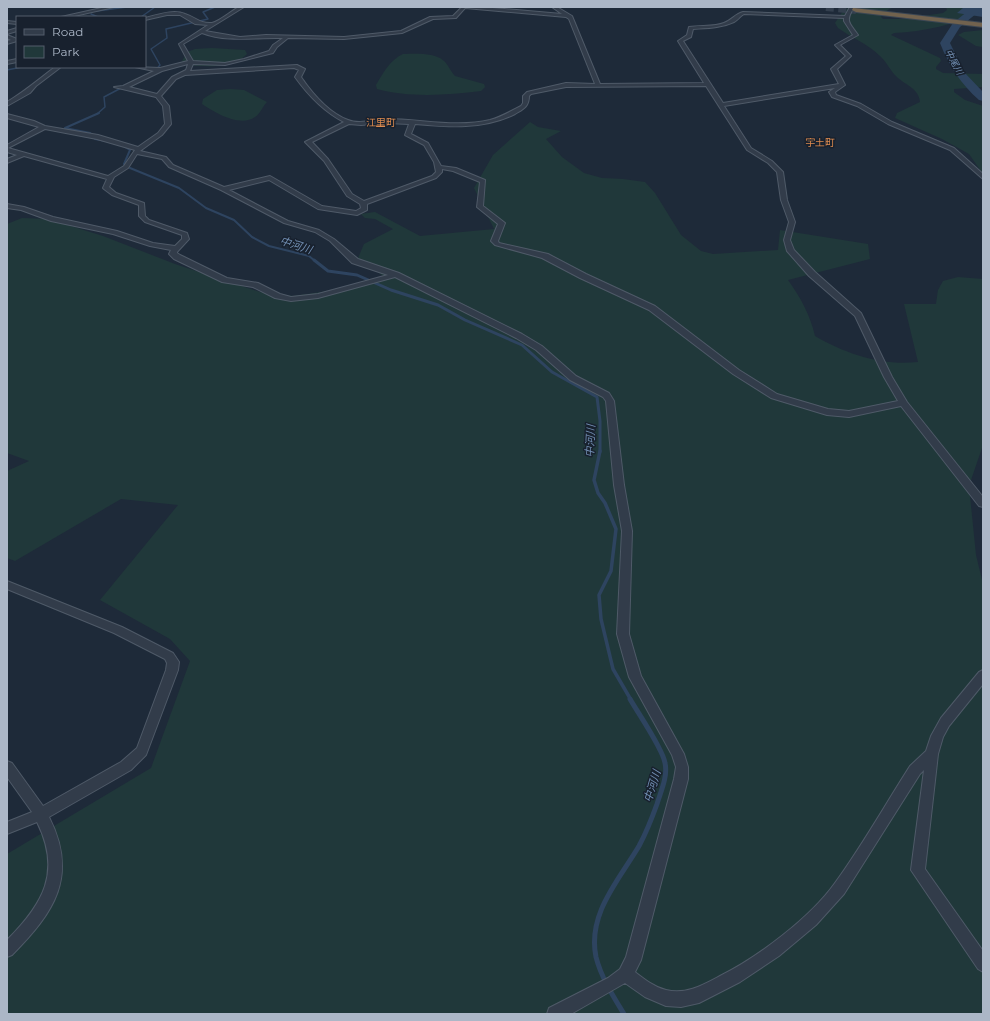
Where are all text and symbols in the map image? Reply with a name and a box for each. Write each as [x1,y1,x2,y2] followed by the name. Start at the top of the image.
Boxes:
[16,16,146,68] legend
[52,24,83,39] text: Road
[52,44,80,59] text: Park
[943,47,966,77] water label: 中尾川
[366,116,396,129] district label: 江里町
[805,136,835,149] district label: 宇土町
[278,233,315,257] water label: 中河川
[582,423,598,458] water label: 中河川
[640,767,664,804] water label: 中河川

